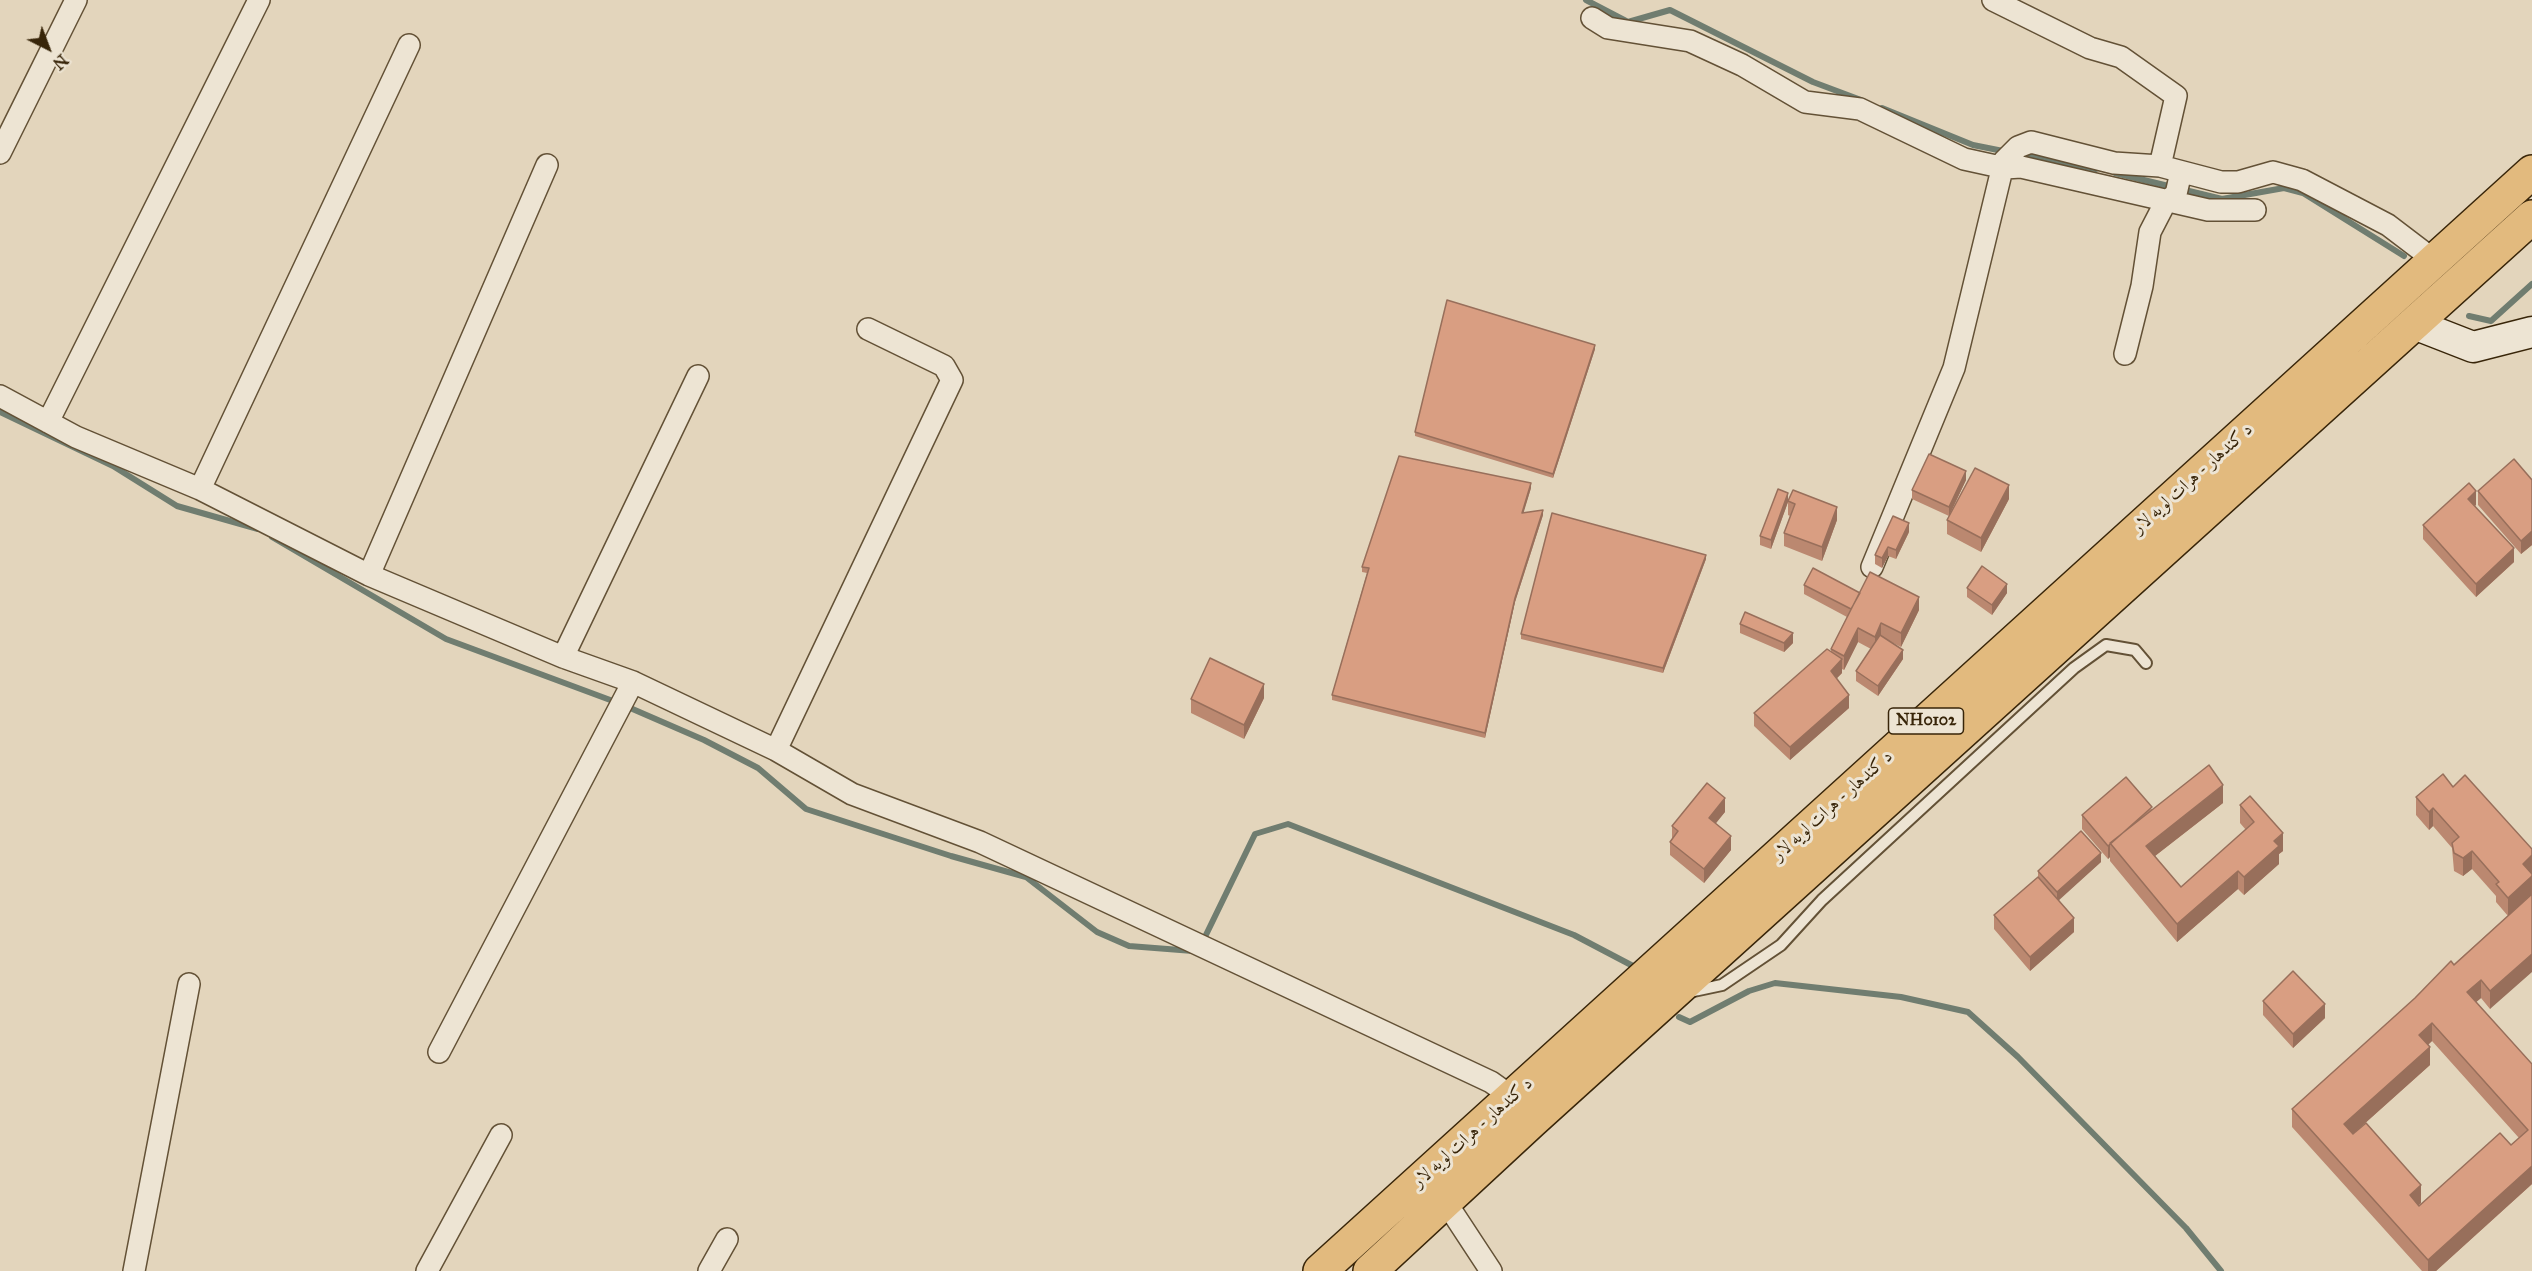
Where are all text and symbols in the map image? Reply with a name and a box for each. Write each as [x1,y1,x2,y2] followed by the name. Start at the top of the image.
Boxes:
[18,18,78,78] north arrow
[49,50,72,73] text: N
[2128,419,2258,539] street label: د کندهار - هرات لويه لار
[1888,708,1964,734] road number: NH0102
[1768,746,1898,866] street label: د کندهار - هرات لويه لار
[1408,1073,1538,1193] street label: د کندهار - هرات لويه لار

